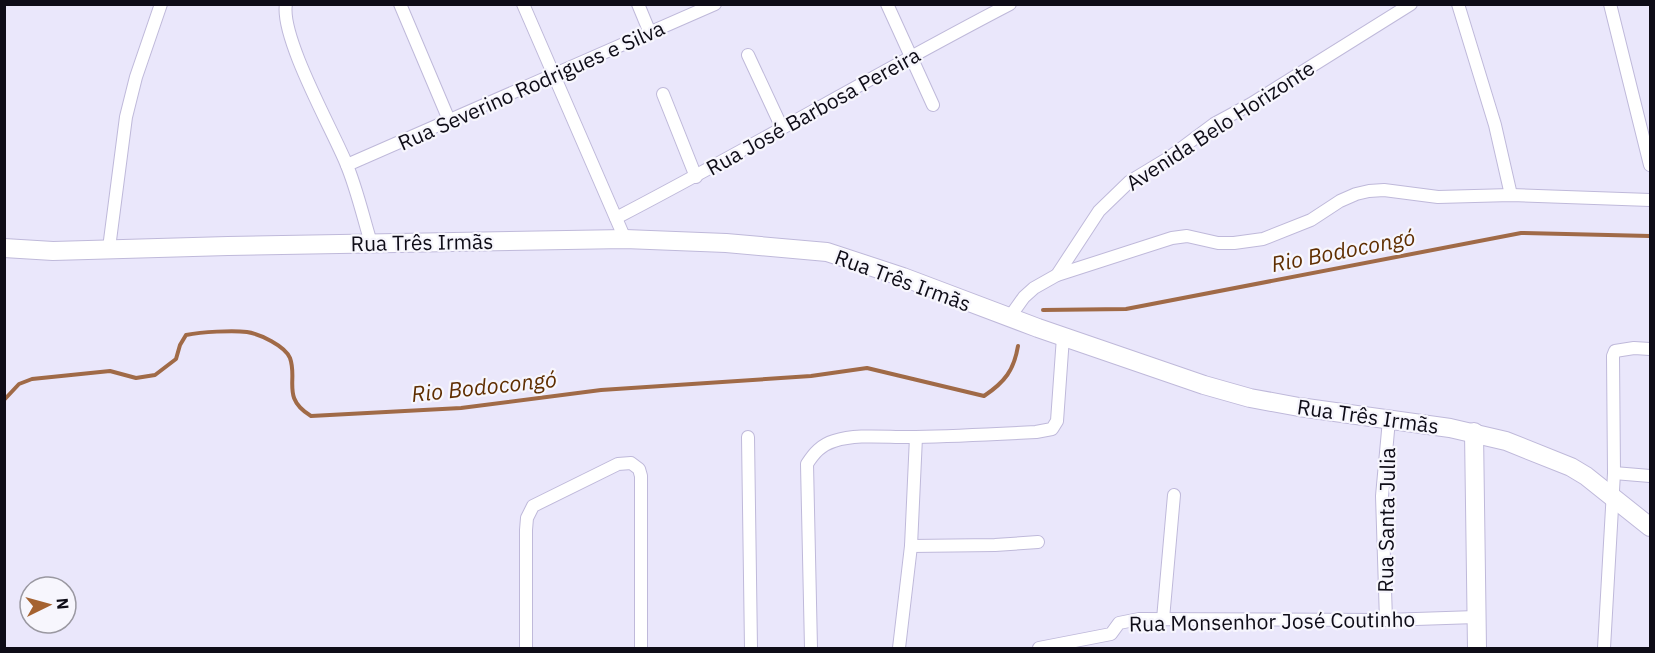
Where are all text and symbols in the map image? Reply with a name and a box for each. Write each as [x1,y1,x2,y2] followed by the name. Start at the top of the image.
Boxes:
[393,13,669,157] street label: Rua Severino Rodrigues e Silva
[701,40,925,182] street label: Rua José Barbosa Pereira
[1120,53,1320,197] street label: Avenida Belo Horizonte
[1269,222,1417,278] water label: Rio Bodocongó
[350,227,494,257] street label: Rua Três Irmãs
[831,242,975,318] street label: Rua Três Irmãs
[410,364,558,408] water label: Rio Bodocongó
[1295,392,1441,440] street label: Rua Três Irmãs
[1371,447,1401,593] street label: Rua Santa Julia
[18,575,78,635] north arrow
[52,597,73,610] text: N
[1129,605,1415,637] street label: Rua Monsenhor José Coutinho

